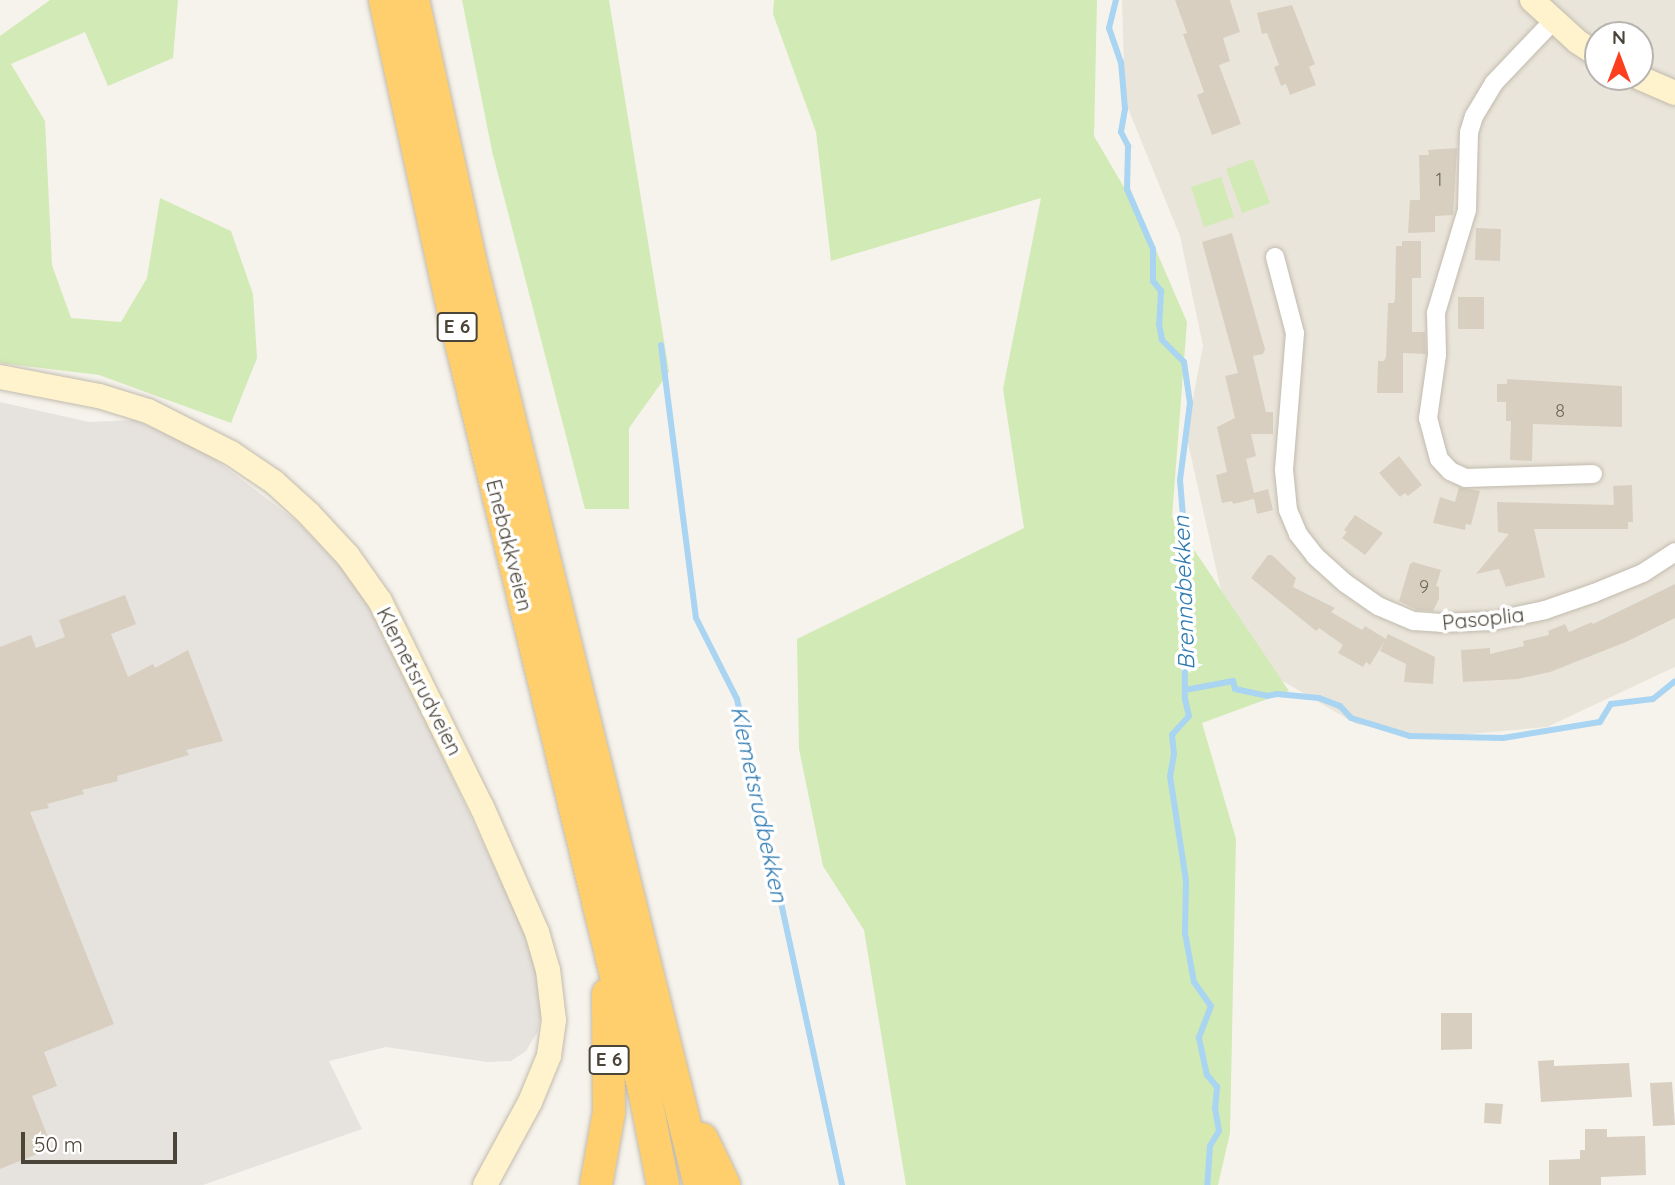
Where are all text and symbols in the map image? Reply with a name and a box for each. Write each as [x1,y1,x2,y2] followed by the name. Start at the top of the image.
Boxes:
[1584,21,1654,91] north arrow
[1612,25,1626,49] text: N
[1436,169,1442,191] house number: 1
[436,312,478,342] road number: E 6
[1555,400,1565,422] house number: 8
[481,476,539,614] street label: Enebakkveien
[1168,516,1200,670] water label: Brennabekken
[1419,576,1429,598] house number: 9
[1441,601,1525,635] street label: Pasoplia
[372,603,468,759] street label: Klemetsrudveien
[725,703,793,905] water label: Klemetsrudbekken
[588,1044,630,1076] road number: E 6
[24,1118,180,1162] scale bar
[34,1131,83,1157] text: 50 m

